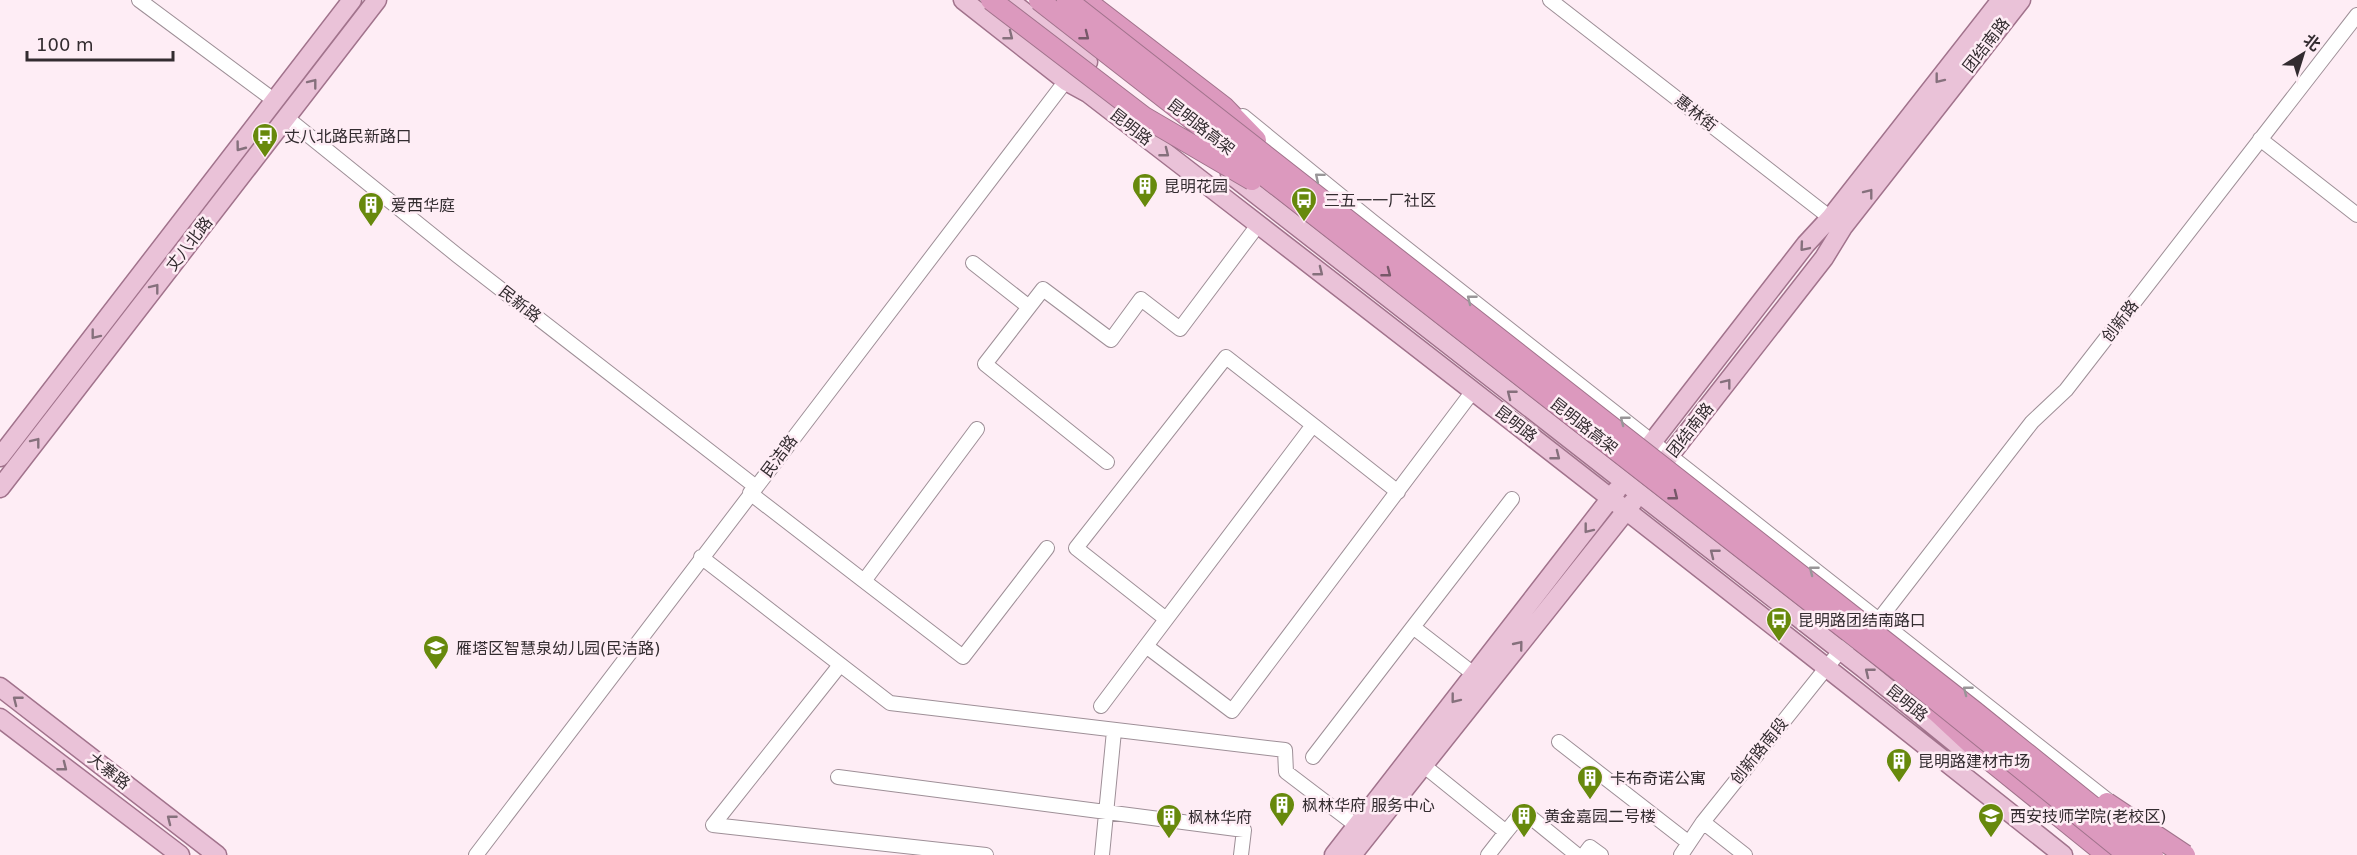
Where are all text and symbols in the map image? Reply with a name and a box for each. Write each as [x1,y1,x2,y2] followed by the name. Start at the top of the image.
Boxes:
[1959,14,2013,76] street label: 团结南路
[27,24,172,62] scale bar
[2273,24,2333,84] north arrow
[1002,29,1013,40] one-way arrow
[1078,29,1089,40] one-way arrow
[2300,30,2324,55] text: 北
[36,34,94,55] text: 100 m
[1936,72,1947,83] one-way arrow
[305,79,316,90] one-way arrow
[1671,91,1721,135] street label: 惠林街
[1164,95,1238,159] street label: 昆明路高架
[1106,105,1156,149] street label: 昆明路
[250,121,280,159] bus stop icon: 丈八北路民新路口
[284,127,412,146] place label: 丈八北路民新路口
[236,140,247,151] one-way arrow
[1158,145,1169,156] one-way arrow
[1130,171,1160,209] building icon: 昆明花园
[1315,173,1326,184] one-way arrow
[1164,177,1228,196] place label: 昆明花园
[1289,185,1319,223] bus stop icon: 三五一一厂社区
[1861,189,1872,200] one-way arrow
[356,190,386,228] building icon: 爱西华庭
[1324,191,1436,210] place label: 三五一一厂社区
[391,196,455,215] place label: 爱西华庭
[162,213,216,275] street label: 丈八北路
[1800,240,1811,251] one-way arrow
[1313,264,1324,275] one-way arrow
[1380,265,1391,276] one-way arrow
[495,282,545,326] street label: 民新路
[148,283,159,294] one-way arrow
[1467,296,1478,307] one-way arrow
[2098,296,2142,346] street label: 创新路
[92,328,103,339] one-way arrow
[1720,379,1731,390] one-way arrow
[1507,391,1518,402] one-way arrow
[1547,394,1621,458] street label: 昆明路高架
[1663,399,1717,461] street label: 团结南路
[1491,402,1541,446] street label: 昆明路
[1620,416,1631,427] one-way arrow
[757,431,801,481] street label: 民洁路
[28,438,39,449] one-way arrow
[1549,448,1560,459] one-way arrow
[1667,488,1678,499] one-way arrow
[1584,522,1595,533] one-way arrow
[1710,549,1721,560] one-way arrow
[1809,566,1820,577] one-way arrow
[1764,605,1794,643] bus stop icon: 昆明路团结南路口
[1798,611,1926,630] place label: 昆明路团结南路口
[421,633,451,671] school or university icon: 雁塔区智慧泉幼儿园(民洁路)
[456,639,661,658] place label: 雁塔区智慧泉幼儿园(民洁路)
[1511,640,1522,651] one-way arrow
[1864,669,1875,680] one-way arrow
[1882,681,1932,725] street label: 昆明路
[1962,687,1973,698] one-way arrow
[1452,693,1463,704] one-way arrow
[12,696,23,707] one-way arrow
[1726,714,1792,788] street label: 创新路南段
[1884,746,1914,784] building icon: 昆明路建材市场
[84,749,134,793] street label: 大寨路
[1918,752,2030,771] place label: 昆明路建材市场
[56,759,67,770] one-way arrow
[1575,763,1605,801] building icon: 卡布奇诺公寓
[1610,769,1706,788] place label: 卡布奇诺公寓
[1267,790,1297,828] building icon: 枫林华府 服务中心
[1302,796,1435,815] place label: 枫林华府 服务中心
[1509,801,1539,839] building icon: 黄金嘉园二号楼
[1976,801,2006,839] school or university icon: 西安技师学院(老校区)
[1154,802,1184,840] building icon: 枫林华府
[1544,807,1656,826] place label: 黄金嘉园二号楼
[2010,807,2167,826] place label: 西安技师学院(老校区)
[1188,808,1252,827] place label: 枫林华府
[166,816,177,827] one-way arrow

